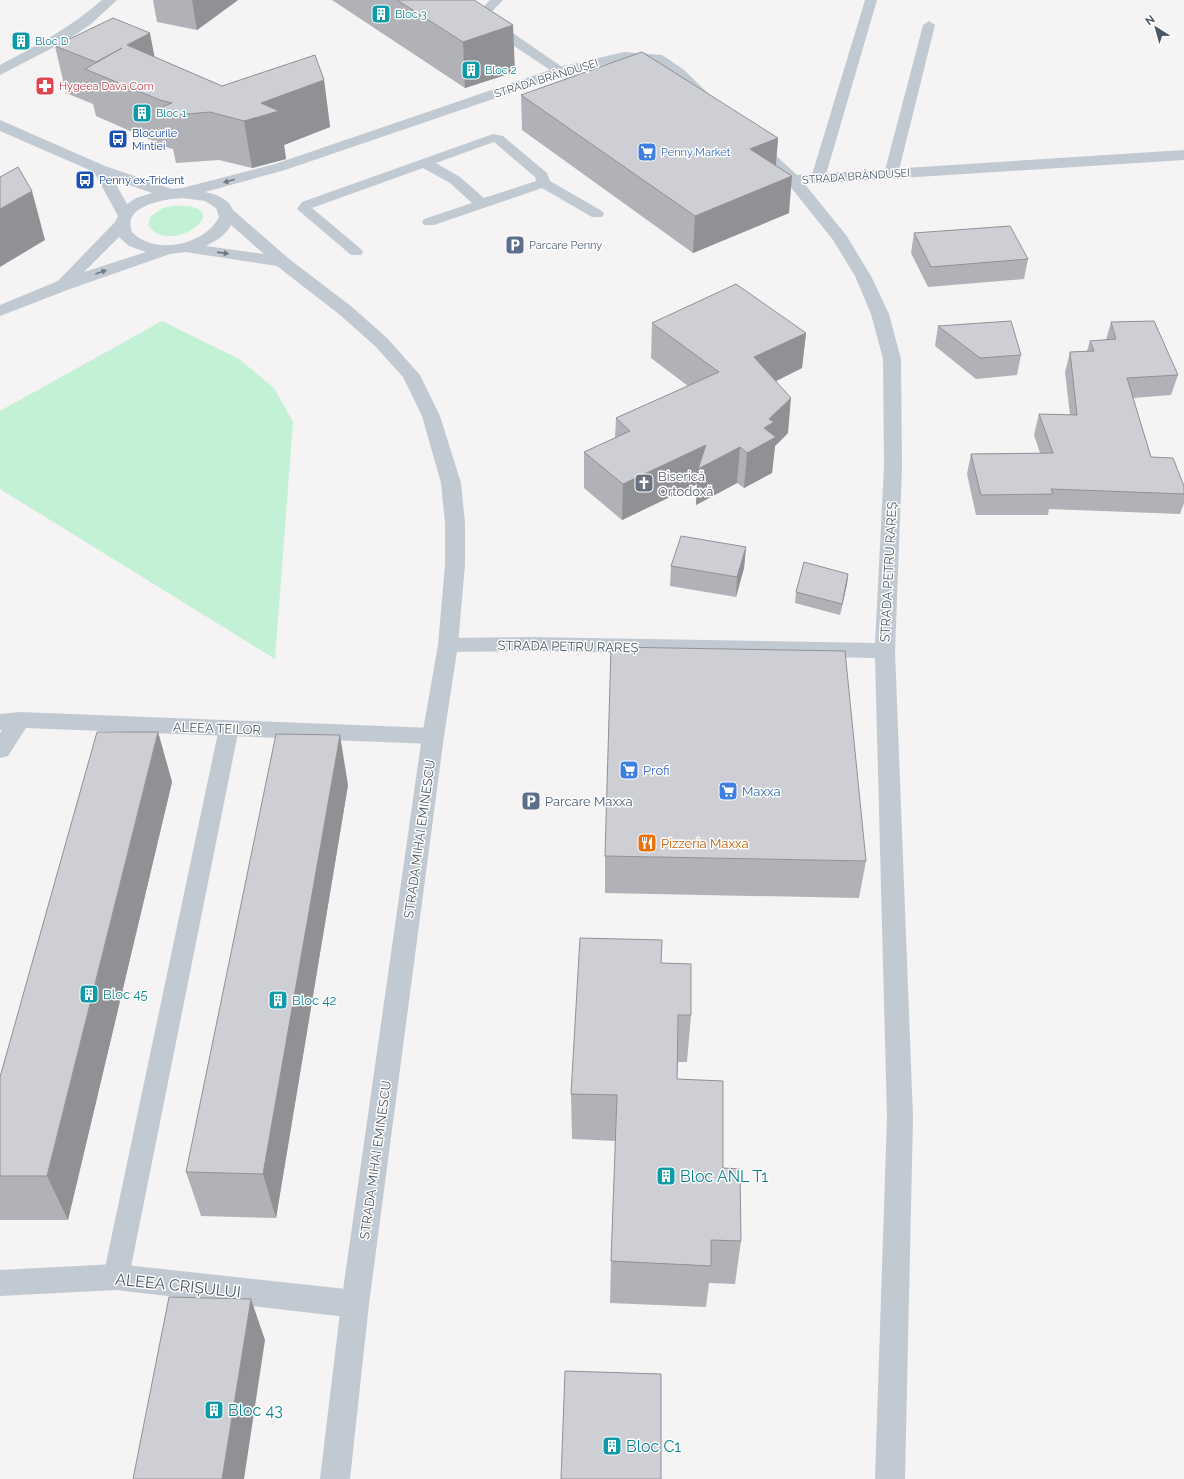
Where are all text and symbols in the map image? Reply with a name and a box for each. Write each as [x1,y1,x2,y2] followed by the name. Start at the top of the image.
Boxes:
[370,3,392,25] building icon: Bloc 3
[395,8,427,21] place label: Bloc 3
[1136,8,1176,48] north arrow
[1143,13,1158,28] text: N
[10,30,32,52] building icon: Bloc D
[35,35,69,48] place label: Bloc D
[492,55,600,101] street label: STRADA BRÂNDUȘEI
[460,59,482,81] building icon: Bloc 2
[485,64,517,77] place label: Bloc 2
[34,75,56,97] pharmacy icon: Hygeea Dava Com
[59,80,154,93] place label: Hygeea Dava Com
[131,102,153,124] building icon: Bloc 1
[156,107,187,120] place label: Bloc 1
[132,127,178,153] place label: Blocurile Mintiei
[107,128,129,150] bus stop icon: Blocurile Mintiei
[636,141,658,163] supermarket icon: Penny Market
[661,146,731,159] place label: Penny Market
[802,165,910,187] street label: STRADA BRÂNDUȘEI
[74,169,96,191] bus stop icon: Penny ex-Trident
[99,174,185,187] place label: Penny ex-Trident
[223,178,235,184] one-way arrow
[504,234,526,256] parking icon: Parcare Penny
[529,239,602,252] place label: Parcare Penny
[217,250,229,256] one-way arrow
[95,269,107,275] one-way arrow
[658,469,713,499] place label: Biserică Ortodoxă
[633,472,655,494] church icon: Biserică Ortodoxă
[877,501,900,643] street label: STRADA PETRU RAREȘ
[498,638,639,655] street label: STRADA PETRU RAREȘ
[173,719,261,738] street label: ALEEA TEILOR
[401,759,438,919] street label: STRADA MIHAI EMINESCU
[618,759,640,781] supermarket icon: Profi
[643,763,670,778] place label: Profi
[717,780,739,802] supermarket icon: Maxxa
[742,784,781,799] place label: Maxxa
[520,790,542,812] parking icon: Parcare Maxxa
[545,794,633,809] place label: Parcare Maxxa
[636,832,658,854] restaurant icon: Pizzeria Maxxa
[661,836,749,851] place label: Pizzeria Maxxa
[78,983,100,1005] building icon: Bloc 45
[103,987,148,1002] place label: Bloc 45
[267,989,289,1011] building icon: Bloc 42
[292,993,336,1008] place label: Bloc 42
[357,1080,394,1240] street label: STRADA MIHAI EMINESCU
[655,1165,677,1187] building icon: Bloc ANL T1
[680,1167,768,1186] place label: Bloc ANL T1
[114,1269,242,1302] street label: ALEEA CRIȘULUI
[203,1399,225,1421] building icon: Bloc 43
[228,1401,283,1420] place label: Bloc 43
[601,1435,623,1457] building icon: Bloc C1
[626,1437,681,1456] place label: Bloc C1

